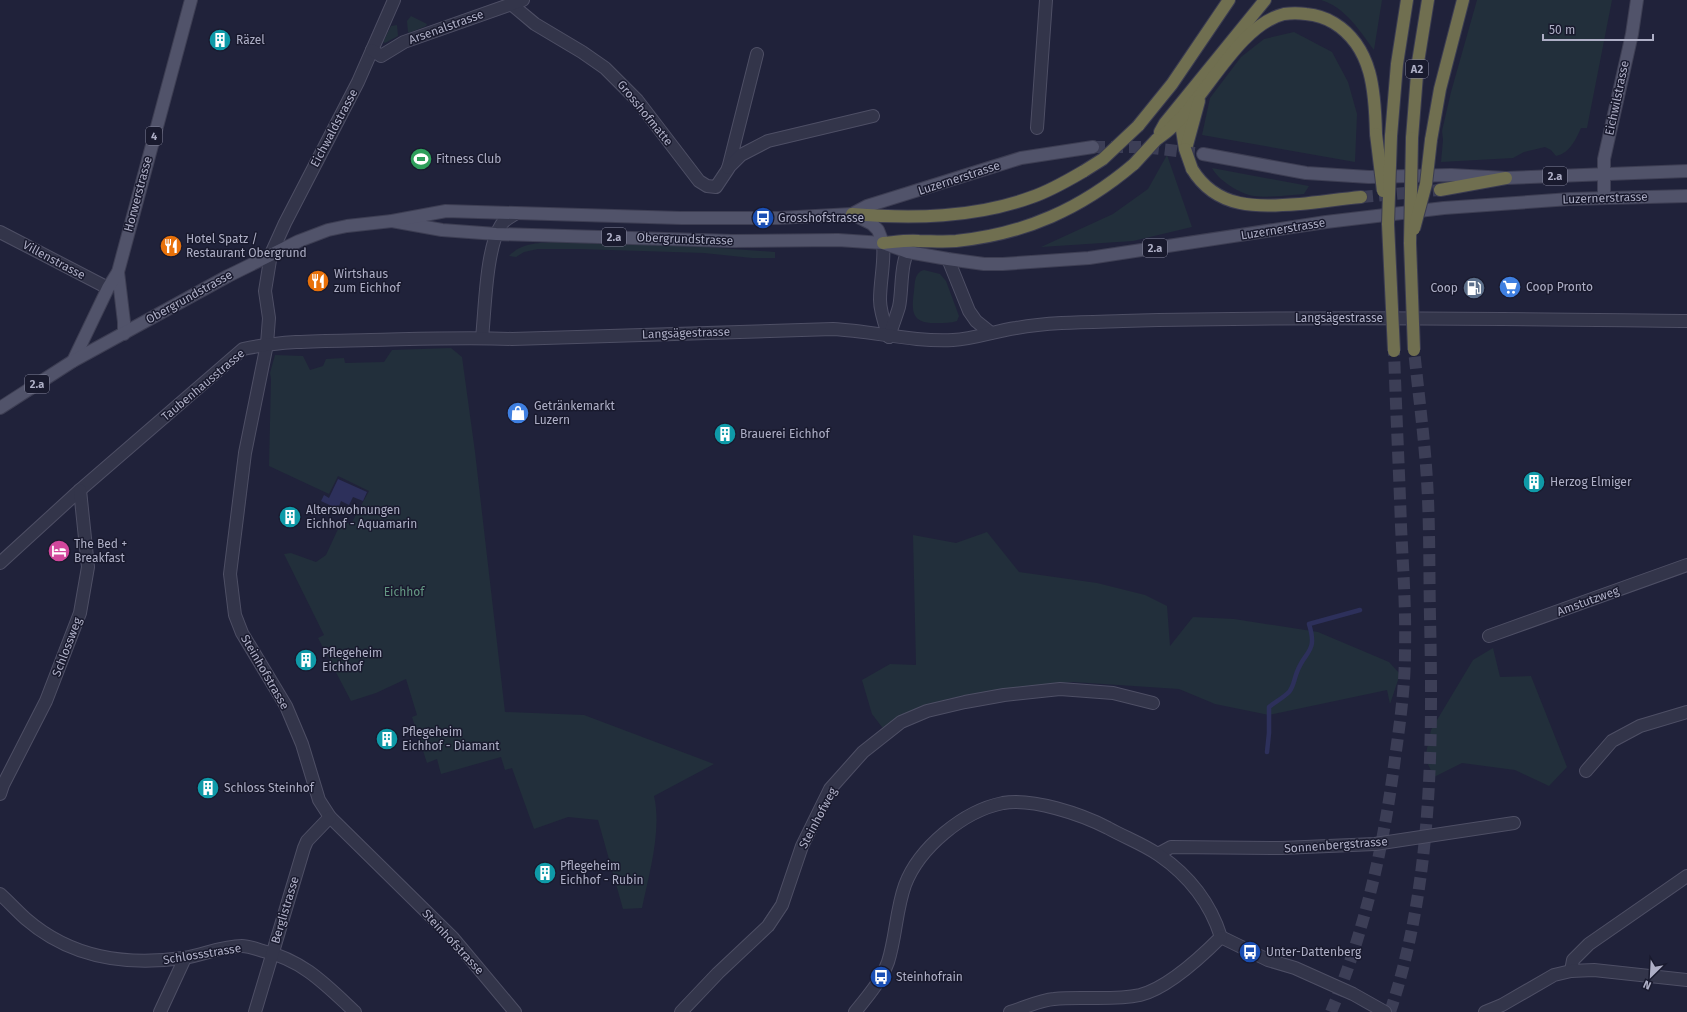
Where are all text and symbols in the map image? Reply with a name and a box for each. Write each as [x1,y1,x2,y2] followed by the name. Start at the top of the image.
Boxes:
[407,7,485,47] street label: Arsenalstrasse
[1543,16,1653,42] scale bar
[1549,23,1575,37] text: 50 m
[207,27,233,53] building icon: Räzel
[236,33,265,47] place label: Räzel
[1602,59,1632,137] street label: Eichwilstrasse
[1406,60,1428,78] road number: A2
[614,78,676,148] street label: Grosshofmatte
[308,87,360,169] street label: Eichwaldstrasse
[146,127,162,145] road number: 4
[408,146,434,172] sports icon: Fitness Club
[436,152,501,166] place label: Fitness Club
[121,155,155,233] street label: Horwerstrasse
[916,158,1002,198] street label: Luzernerstrasse
[1543,167,1567,185] road number: 2.a
[1562,190,1648,206] street label: Luzernerstrasse
[750,205,776,231] bus stop icon: Grosshofstrasse
[778,211,864,225] place label: Grosshofstrasse
[1240,215,1326,243] street label: Luzernerstrasse
[602,228,626,246] road number: 2.a
[636,230,734,248] street label: Obergrundstrasse
[186,232,307,260] place label: Hotel Spatz / Restaurant Obergrund
[158,233,184,259] restaurant icon: Hotel Spatz / Restaurant Obergrund
[20,238,88,282] street label: Villenstrasse
[1143,239,1167,257] road number: 2.a
[143,267,235,327] street label: Obergrundstrasse
[334,267,401,295] place label: Wirtshaus zum Eichhof
[305,268,331,294] restaurant icon: Wirtshaus zum Eichhof
[1497,274,1523,300] supermarket icon: Coop Pronto
[1461,275,1487,301] fuel station icon: Coop
[1526,280,1593,294] place label: Coop Pronto
[1430,281,1458,295] place label: Coop
[1295,311,1383,325] street label: Langsägestrasse
[642,324,730,342] street label: Langsägestrasse
[159,346,247,424] street label: Taubenhausstrasse
[25,375,49,393] road number: 2.a
[534,399,615,427] place label: Getränkemarkt Luzern
[505,400,531,426] shop icon: Getränkemarkt Luzern
[712,421,738,447] building icon: Brauerei Eichhof
[740,427,831,441] place label: Brauerei Eichhof
[1521,469,1547,495] building icon: Herzog Elmiger
[1550,475,1632,489] place label: Herzog Elmiger
[306,503,417,531] place label: Alterswohnungen Eichhof - Aquamarin
[277,504,303,530] building icon: Alterswohnungen Eichhof - Aquamarin
[74,537,127,565] place label: The Bed + Breakfast
[46,538,72,564] hotel icon: The Bed + Breakfast
[1555,583,1622,619] street label: Amstutzweg
[384,585,425,599] park label: Eichhof
[49,615,85,679] street label: Schlossweg
[238,632,292,712] street label: Steinhofstrasse
[322,646,382,674] place label: Pflegeheim Eichhof
[293,647,319,673] building icon: Pflegeheim Eichhof
[402,725,500,753] place label: Pflegeheim Eichhof - Diamant
[374,726,400,752] building icon: Pflegeheim Eichhof - Diamant
[195,775,221,801] building icon: Schloss Steinhof
[224,781,315,795] place label: Schloss Steinhof
[796,784,840,851] street label: Steinhofweg
[1284,834,1388,856] street label: Sonnenbergstrasse
[560,859,644,887] place label: Pflegeheim Eichhof - Rubin
[532,860,558,886] building icon: Pflegeheim Eichhof - Rubin
[268,875,302,945] street label: Berglistrasse
[419,907,487,977] street label: Steinhofstrasse
[1237,939,1263,965] bus stop icon: Unter-Dattenberg
[162,941,242,967] street label: Schlossstrasse
[1266,945,1362,959] place label: Unter-Dattenberg
[1631,956,1671,996] north arrow
[868,964,894,990] bus stop icon: Steinhofrain
[896,970,963,984] place label: Steinhofrain
[1641,977,1653,992] text: N

